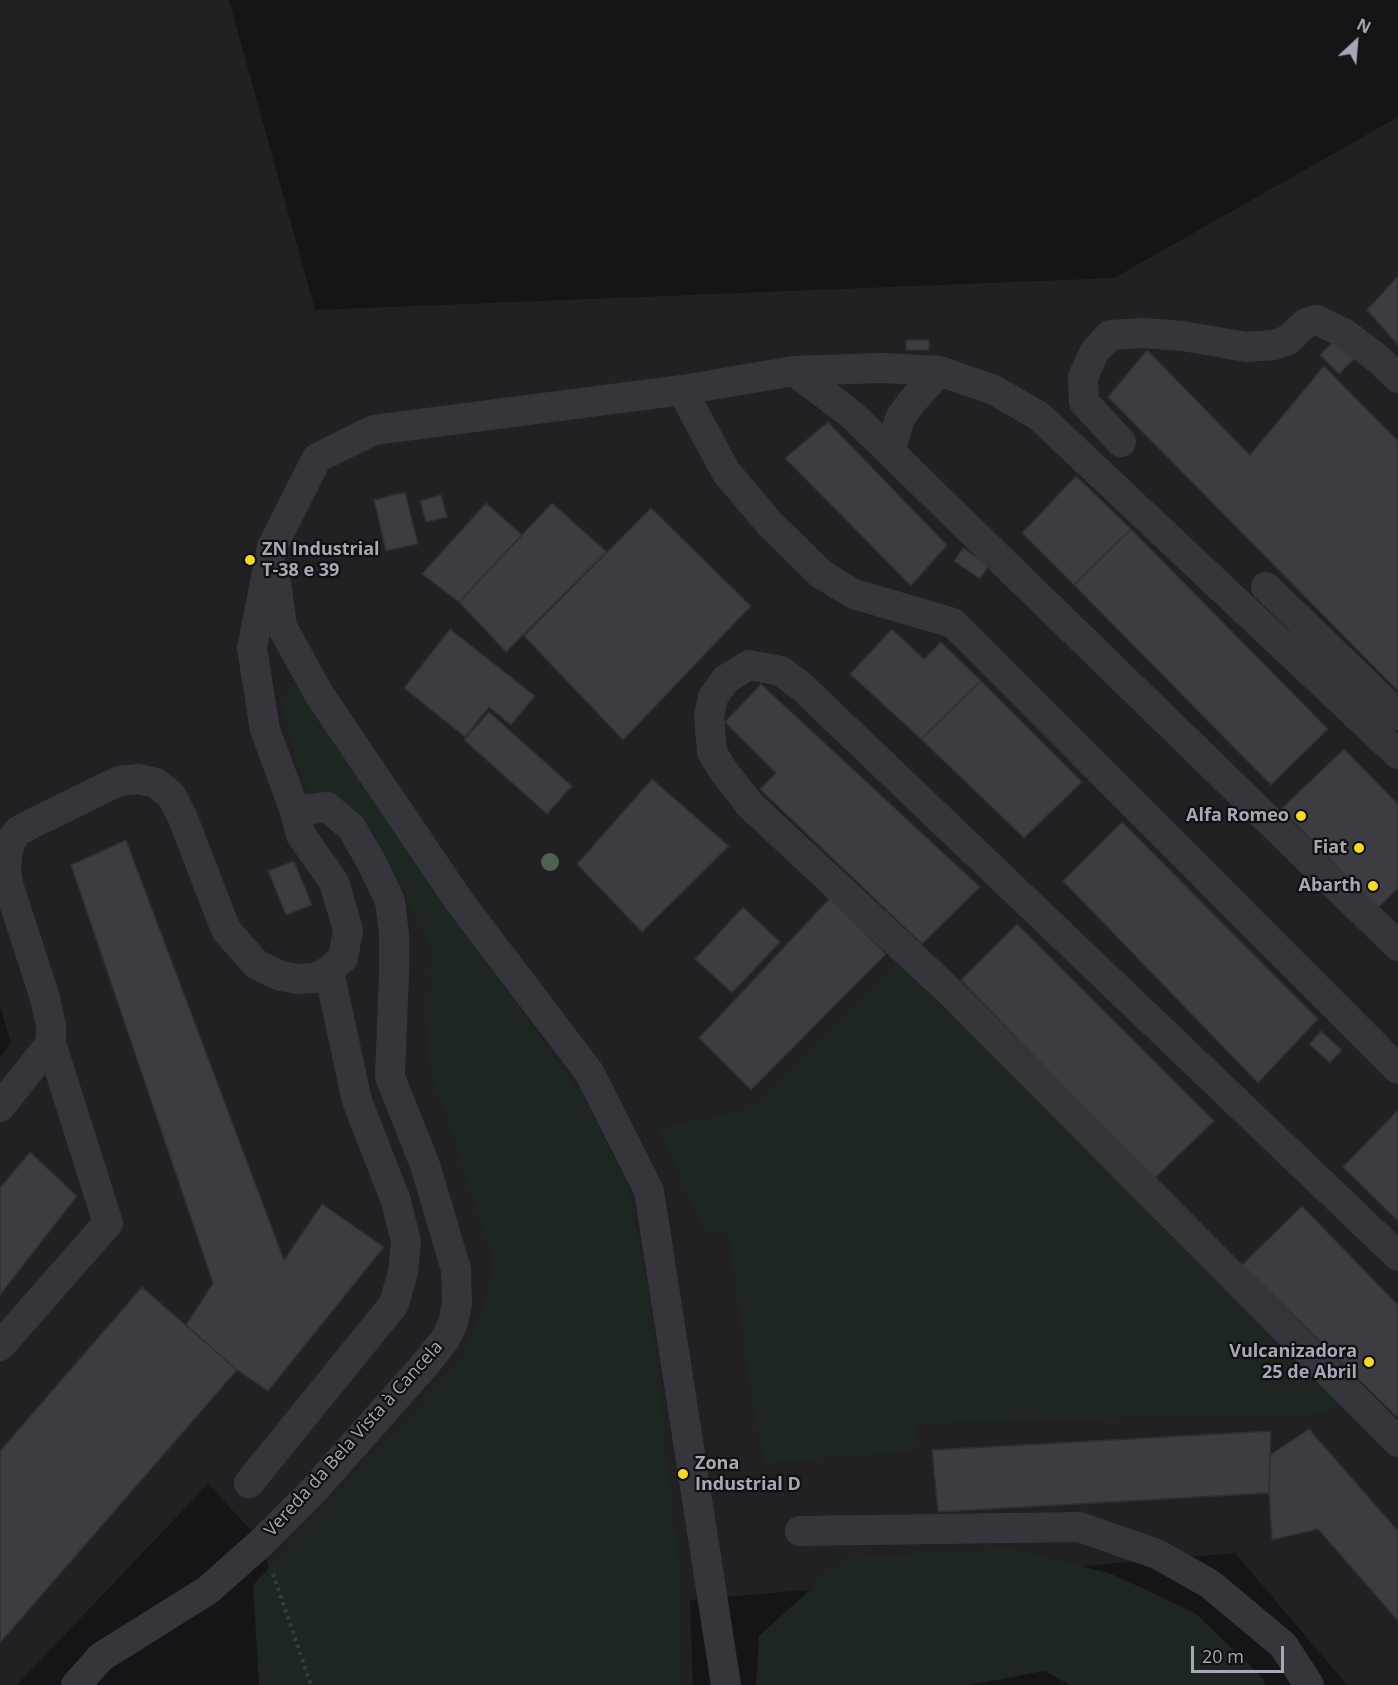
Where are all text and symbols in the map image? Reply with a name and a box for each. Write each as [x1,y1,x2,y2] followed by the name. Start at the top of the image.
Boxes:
[1326,12,1386,72] north arrow
[1353,13,1375,39] text: N
[262,539,380,582] place label: ZN Industrial T-38 e 39
[243,553,257,567] marker: ZN Industrial T-38 e 39
[1186,805,1289,827] place label: Alfa Romeo
[1294,809,1308,823] marker: Alfa Romeo
[1313,837,1347,859] place label: Fiat
[1352,841,1366,855] marker: Fiat
[1299,875,1361,897] place label: Abarth
[1366,879,1380,893] marker: Abarth
[260,1337,448,1541] street label: Vereda da Bela Vista à Cancela
[1229,1341,1357,1384] place label: Vulcanizadora 25 de Abril
[1362,1355,1376,1369] marker: Vulcanizadora 25 de Abril
[695,1453,801,1496] place label: Zona Industrial D
[676,1467,690,1481] marker: Zona Industrial D
[1194,1634,1287,1672] scale bar
[1202,1644,1244,1668] text: 20 m

